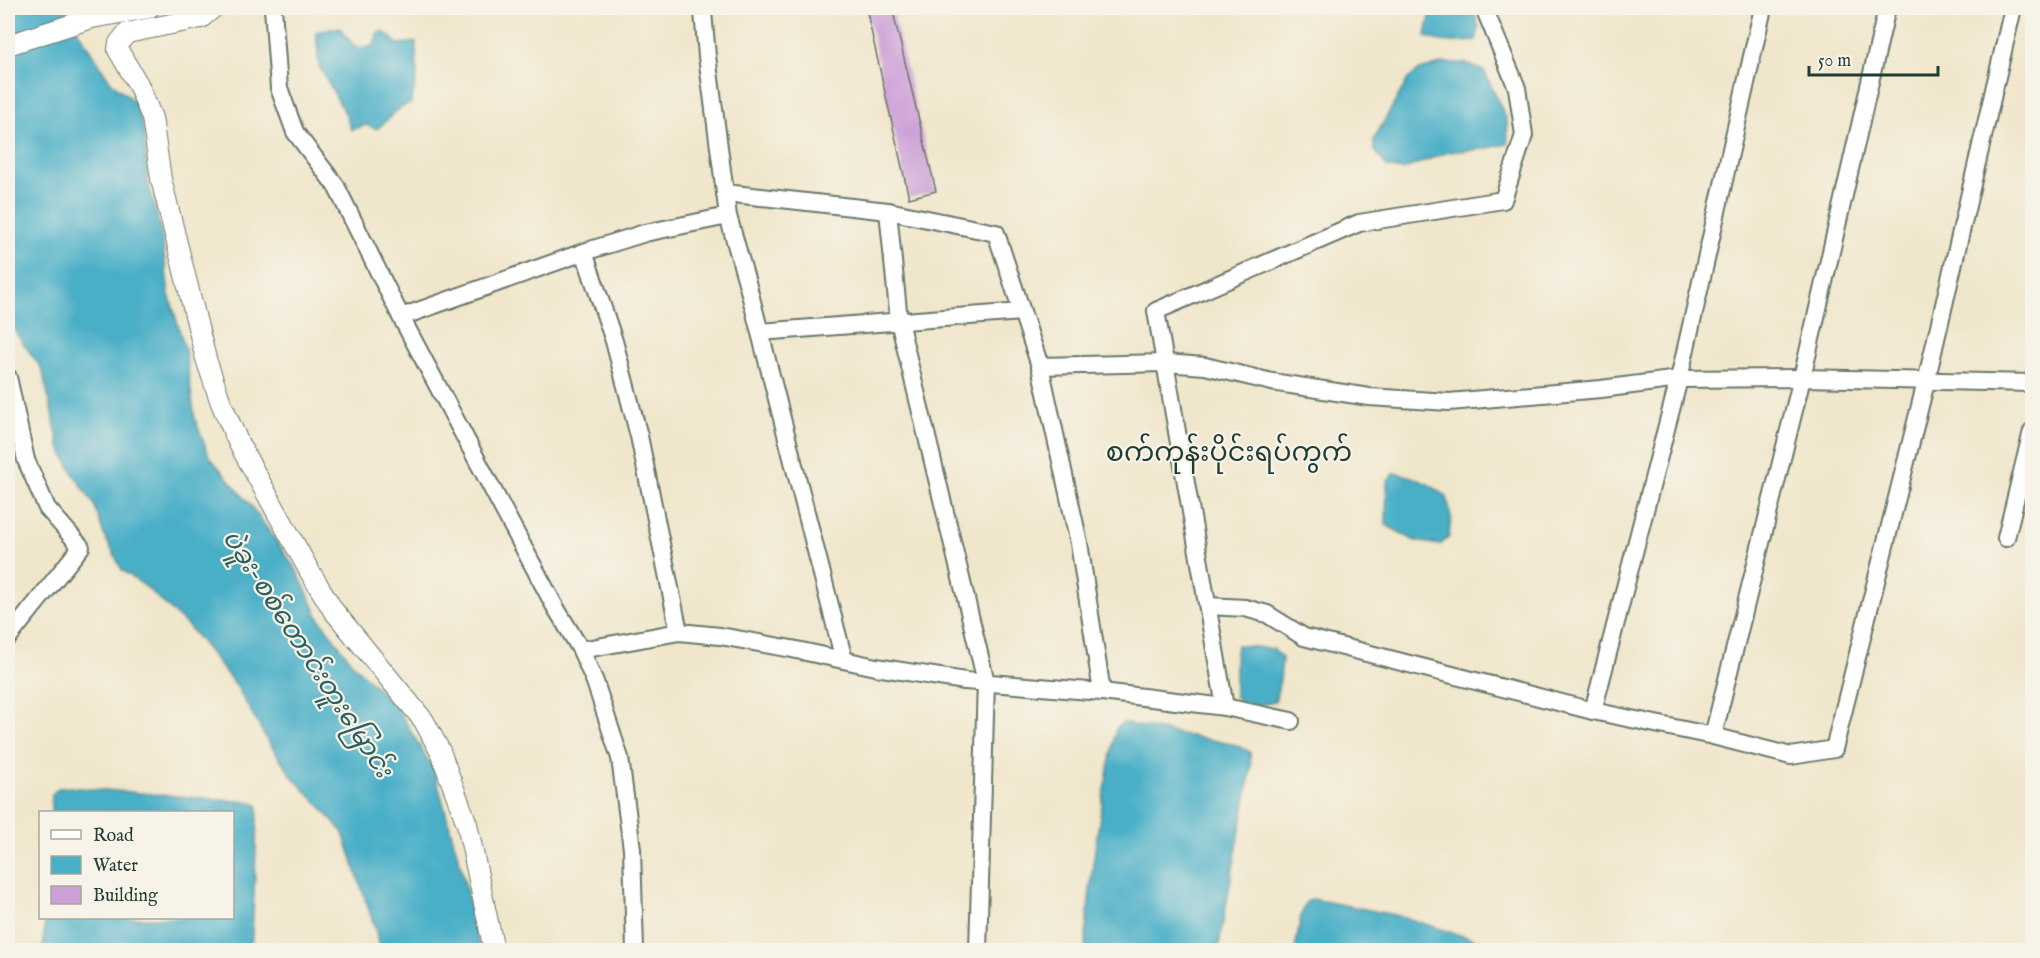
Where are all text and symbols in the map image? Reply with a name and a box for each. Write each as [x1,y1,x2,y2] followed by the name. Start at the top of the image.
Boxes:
[1809,39,1938,77] scale bar
[1818,50,1851,73] text: 50 m
[1106,433,1352,474] district label: စက်ကုန်းပိုင်းရပ်ကွက်
[211,522,403,788] water label: ပဲခူး-စစ်တောင်းတူးမြောင်း
[39,811,234,919] legend
[93,825,134,848] text: Road
[93,855,138,878] text: Water
[93,885,158,908] text: Building

